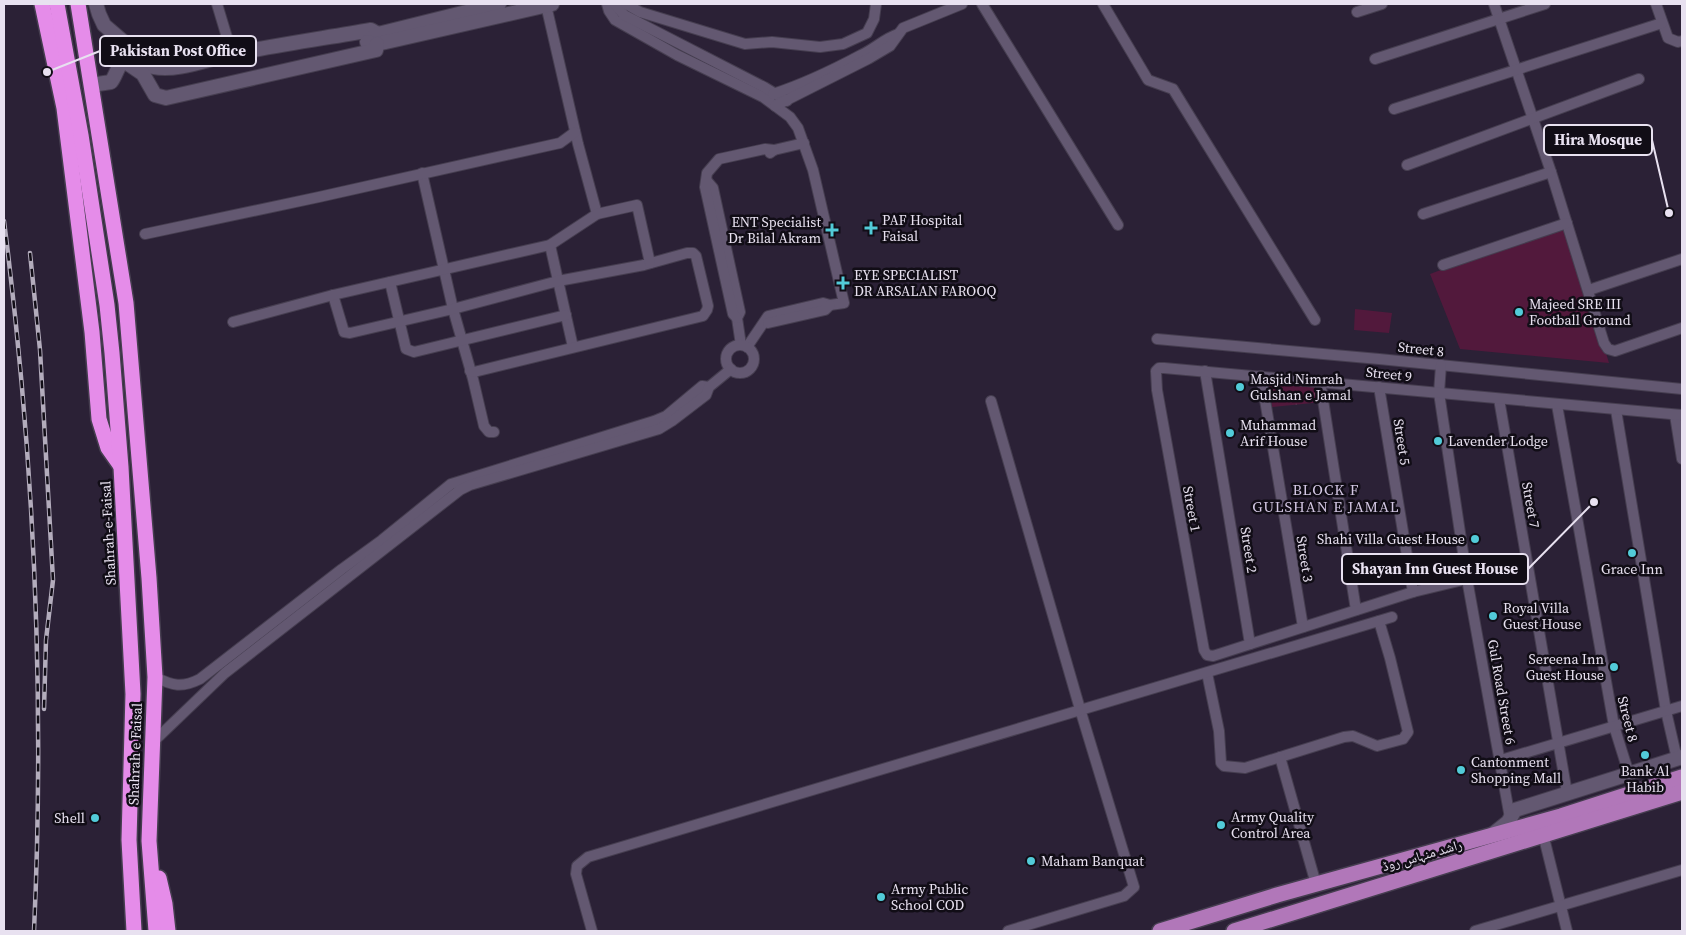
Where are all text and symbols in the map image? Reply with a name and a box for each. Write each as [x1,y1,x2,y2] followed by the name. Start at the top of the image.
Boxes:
[100,36,256,66] callout: Pakistan Post Office
[110,40,246,61] text: Pakistan Post Office
[1544,125,1652,155] callout: Hira Mosque
[1554,129,1642,150] text: Hira Mosque
[882,210,962,246] place label: PAF Hospital Faisal
[728,212,821,248] place label: ENT Specialist Dr Bilal Akram
[864,221,878,235] marker: PAF Hospital Faisal
[825,223,839,237] marker: ENT Specialist Dr Bilal Akram
[854,265,996,301] place label: EYE SPECIALIST DR ARSALAN FAROOQ
[836,276,850,290] marker: EYE SPECIALIST DR ARSALAN FAROOQ
[1529,294,1631,330] place label: Majeed SRE III Football Ground
[1513,306,1525,318] marker: Majeed SRE III Football Ground
[1397,337,1445,361] street label: Street 8
[1365,362,1413,386] street label: Street 9
[1250,369,1351,405] place label: Masjid Nimrah Gulshan e Jamal
[1234,381,1246,393] marker: Masjid Nimrah Gulshan e Jamal
[1240,415,1316,451] place label: Muhammad Arif House
[1388,417,1416,467] street label: Street 5
[1224,427,1236,439] marker: Muhammad Arif House
[1448,431,1548,451] place label: Lavender Lodge
[1432,435,1444,447] marker: Lavender Lodge
[1252,479,1400,517] district label: BLOCK F GULSHAN E JAMAL
[95,480,121,586] street label: Shahrah-e-Faisal
[1517,480,1545,530] street label: Street 7
[1178,484,1206,534] street label: Street 1
[1235,525,1263,575] street label: Street 2
[1317,529,1465,549] place label: Shahi Villa Guest House
[1469,533,1481,545] marker: Shahi Villa Guest House
[1291,534,1319,584] street label: Street 3
[1626,547,1638,559] marker: Grace Inn
[1342,554,1528,584] callout: Shayan Inn Guest House
[1352,558,1518,579] text: Shayan Inn Guest House
[1601,559,1663,579] place label: Grace Inn
[1503,598,1581,634] place label: Royal Villa Guest House
[1487,610,1499,622] marker: Royal Villa Guest House
[1483,638,1521,746] street label: Gul Road Street 6
[1526,649,1605,685] place label: Sereena Inn Guest House
[1608,661,1620,673] marker: Sereena Inn Guest House
[1613,694,1643,744] street label: Street 8
[123,703,147,805] street label: Shahrah e Faisal
[1639,749,1651,761] marker: Bank Al Habib
[1471,752,1561,788] place label: Cantonment Shopping Mall
[1621,761,1669,797] place label: Bank Al Habib
[1455,764,1467,776] marker: Cantonment Shopping Mall
[1231,807,1315,843] place label: Army Quality Control Area
[54,808,85,828] place label: Shell
[89,812,101,824] marker: Shell
[1215,819,1227,831] marker: Army Quality Control Area
[1380,834,1464,876] street label: راشد منہاس روڈ
[1041,851,1144,871] place label: Maham Banquat
[1025,855,1037,867] marker: Maham Banquat
[891,879,969,915] place label: Army Public School COD
[875,891,887,903] marker: Army Public School COD

